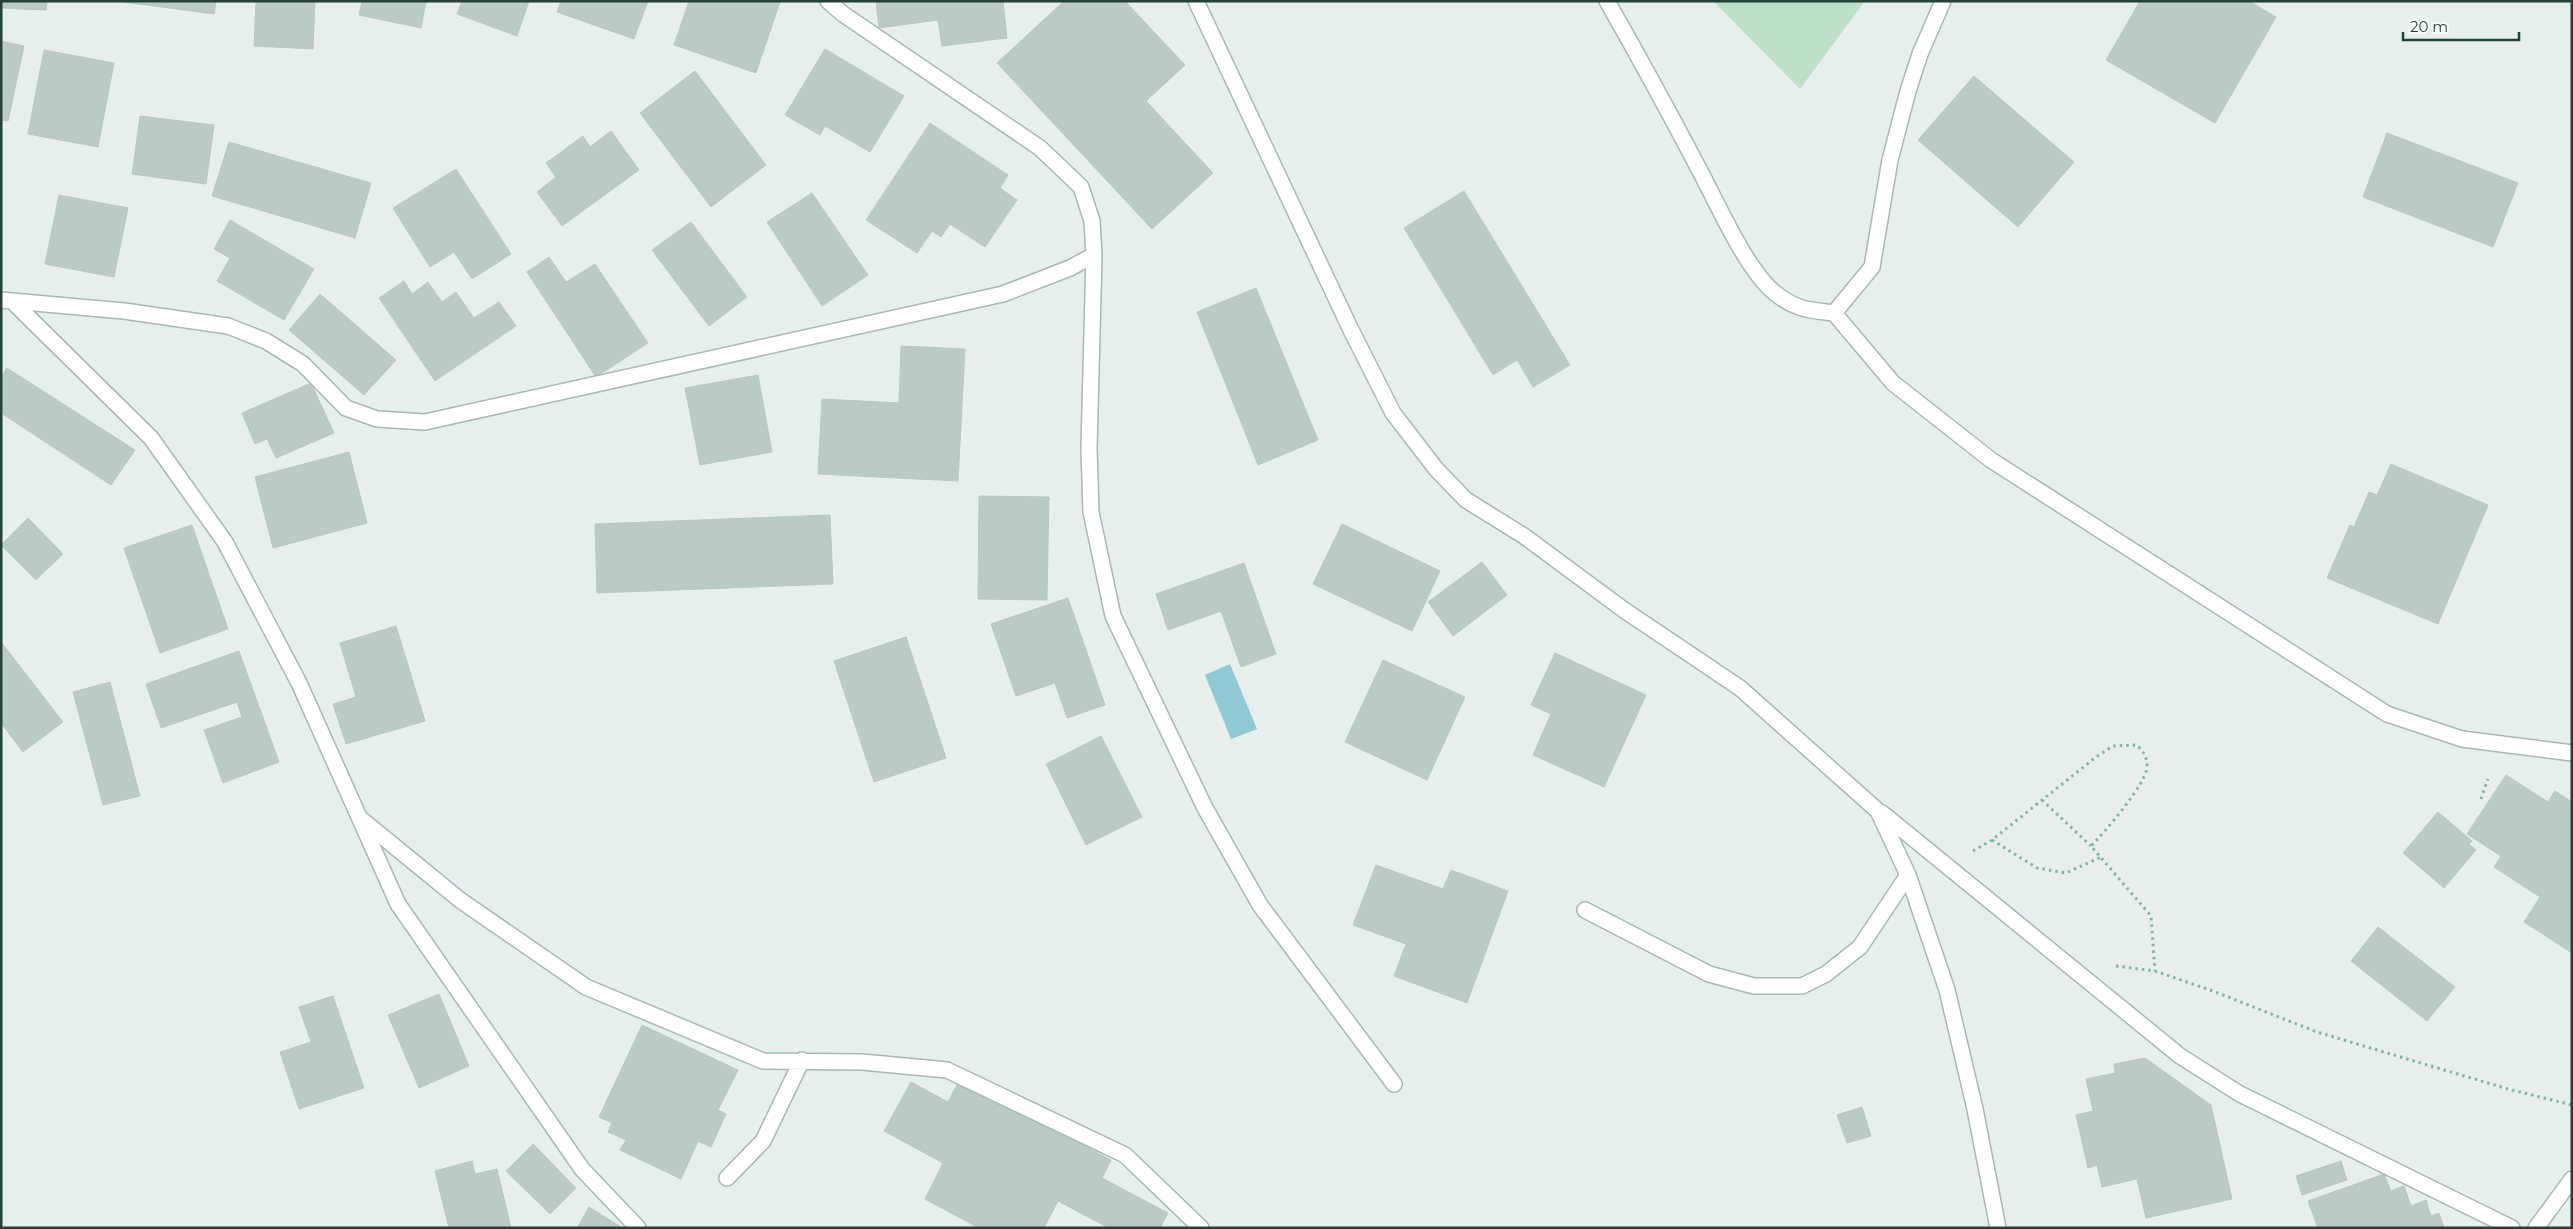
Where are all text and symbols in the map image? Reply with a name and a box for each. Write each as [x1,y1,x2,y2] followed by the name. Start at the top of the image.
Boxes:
[2403,10,2519,42] scale bar
[2410,17,2448,36] text: 20 m

